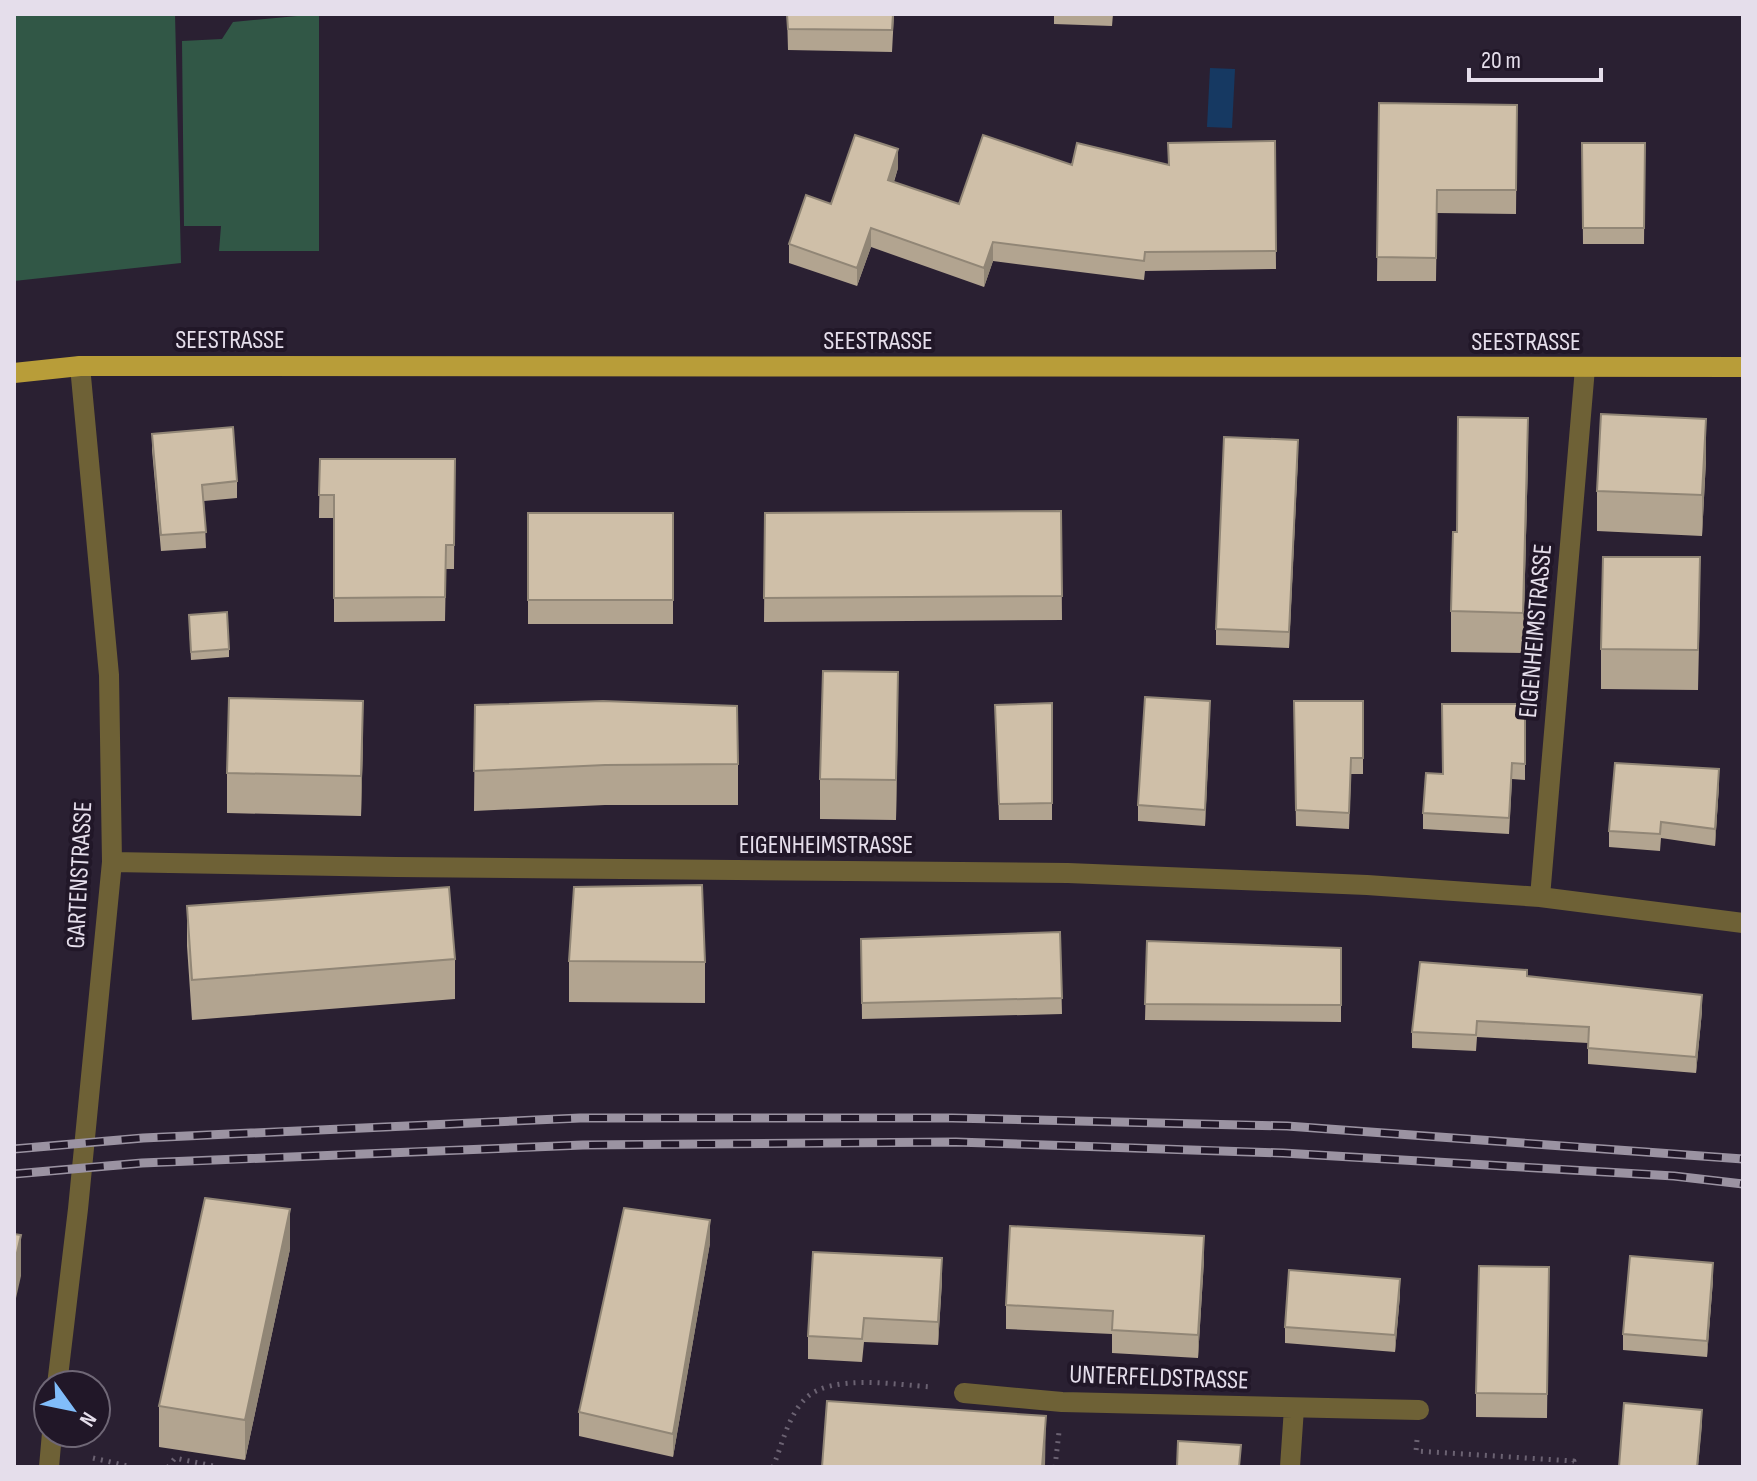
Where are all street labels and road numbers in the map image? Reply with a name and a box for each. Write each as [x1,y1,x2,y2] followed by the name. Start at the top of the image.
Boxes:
[175,325,285,356] street label: SEESTRASSE
[823,326,933,357] street label: SEESTRASSE
[1471,327,1581,358] street label: SEESTRASSE
[1513,543,1559,719] street label: EIGENHEIMSTRASSE
[61,801,99,949] street label: GARTENSTRASSE
[739,830,913,861] street label: EIGENHEIMSTRASSE
[1069,1359,1249,1397] street label: UNTERFELDSTRASSE

